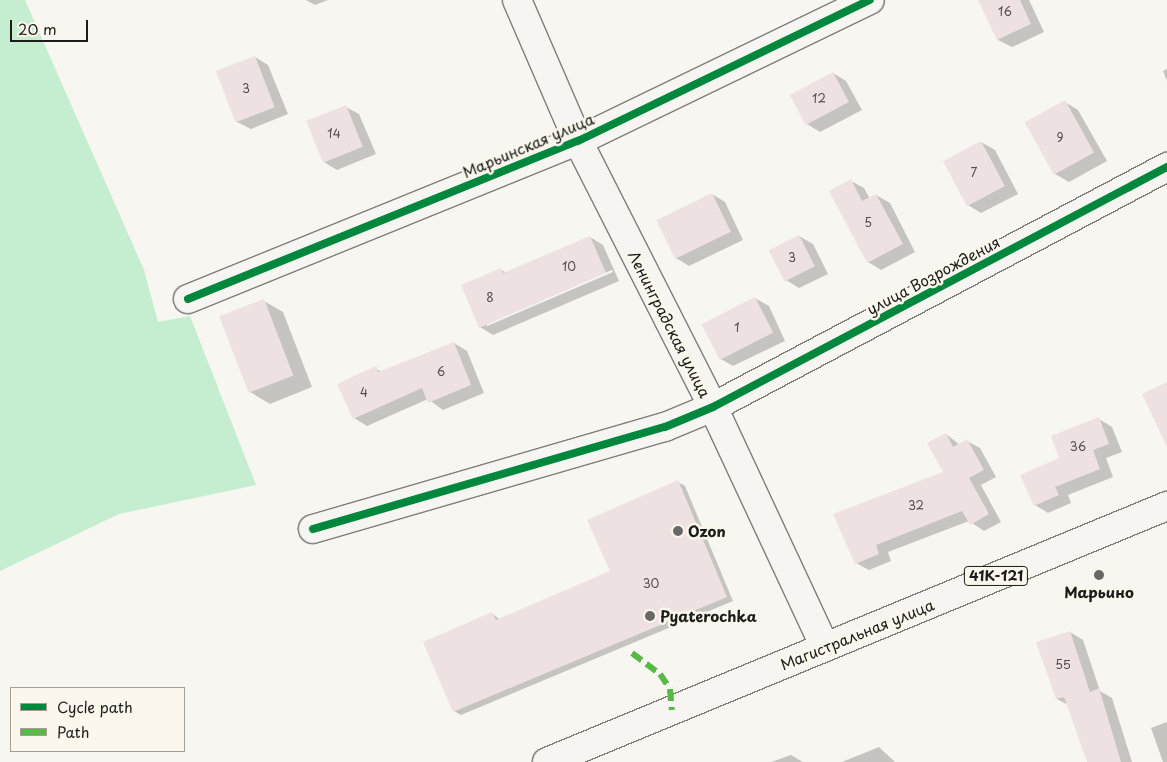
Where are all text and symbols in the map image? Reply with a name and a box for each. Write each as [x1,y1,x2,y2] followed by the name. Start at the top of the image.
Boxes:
[998,5,1012,19] house number: 16
[12,10,90,42] scale bar
[18,17,57,40] text: 20 m
[242,82,250,96] house number: 3
[812,92,826,106] house number: 12
[459,109,597,181] street label: Марьинская улица
[327,127,341,141] house number: 14
[1056,131,1064,145] house number: 9
[971,166,977,180] house number: 7
[864,216,872,230] house number: 5
[863,232,1003,318] street label: улица Возрождения
[625,247,715,401] street label: Ленинградская улица
[788,251,796,265] house number: 3
[562,260,576,274] house number: 10
[486,291,494,305] house number: 8
[734,321,740,335] house number: 1
[437,365,445,379] house number: 6
[360,386,368,400] house number: 4
[1070,440,1086,454] house number: 36
[908,499,924,513] house number: 32
[688,522,726,540] place label: Ozon
[672,525,684,537] marker: Ozon
[964,564,1028,588] road number: 41К-121
[1093,569,1105,581] marker: Марьино
[643,577,659,591] house number: 30
[1064,583,1134,601] place label: Марьино
[777,595,937,673] street label: Магистральная улица
[660,607,757,625] place label: Pyaterochka
[644,610,656,622] marker: Pyaterochka
[1055,658,1071,672] house number: 55
[10,687,185,752] legend
[57,695,133,718] text: Cycle path
[57,720,89,743] text: Path

